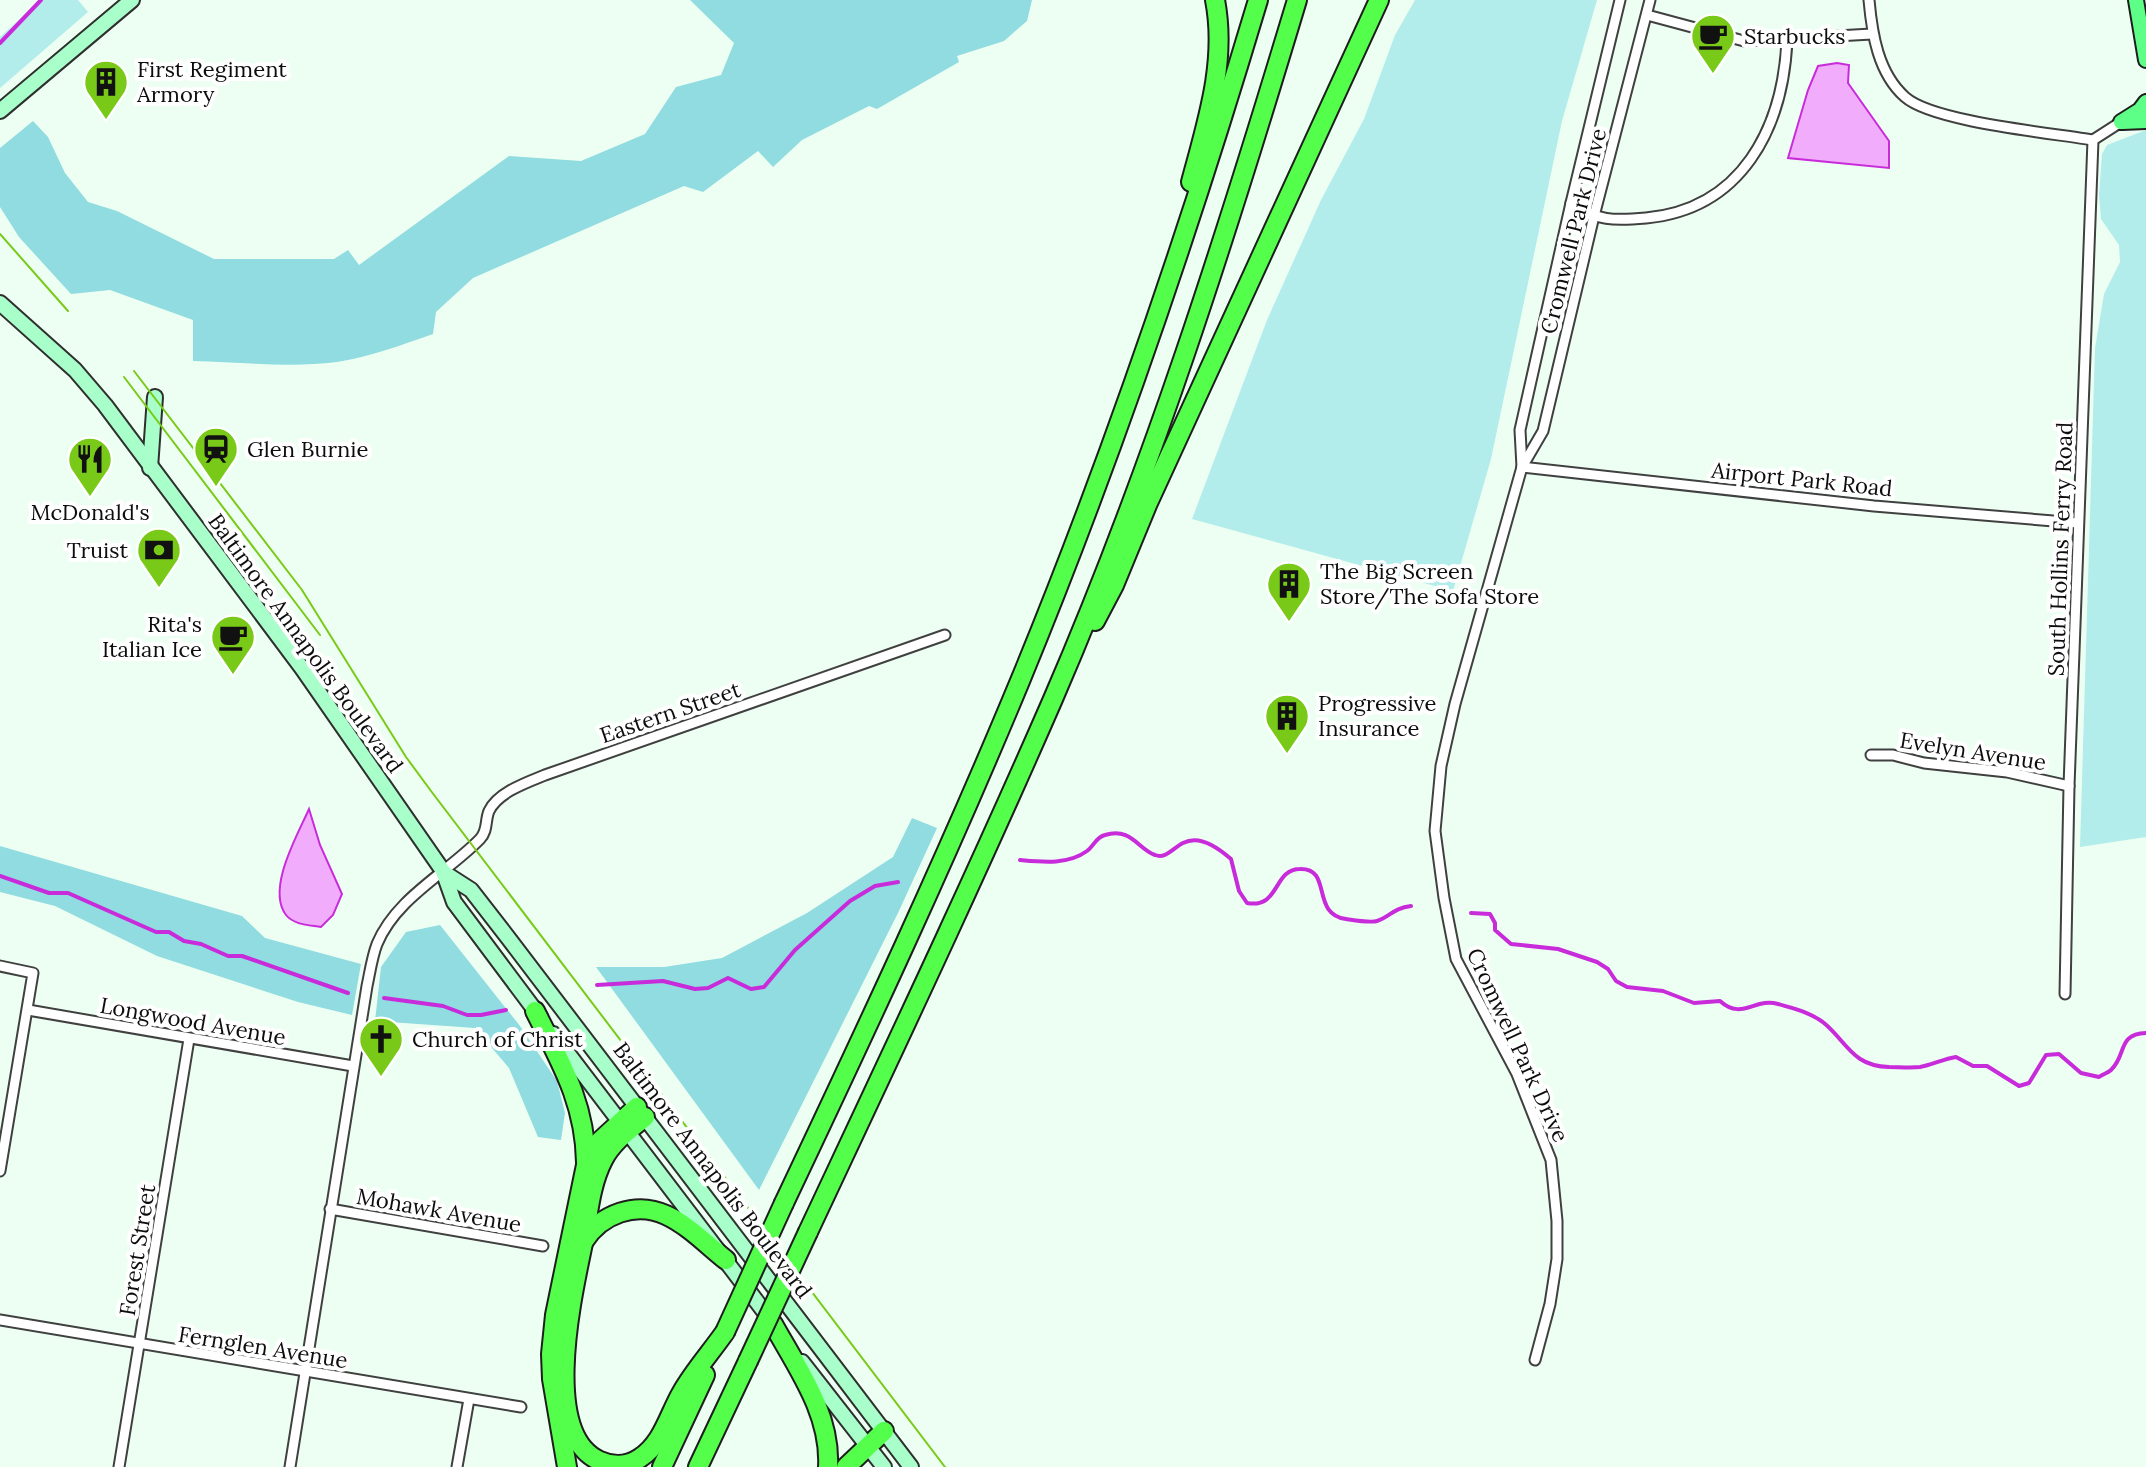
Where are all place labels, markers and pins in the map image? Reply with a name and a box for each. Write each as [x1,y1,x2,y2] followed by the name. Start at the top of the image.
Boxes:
[1689,12,1737,75] cafe icon: Starbucks
[1744,22,1845,50] place label: Starbucks
[136,55,287,108] place label: First Regiment Armory
[82,58,130,121] building icon: First Regiment Armory
[192,425,240,488] station icon: Glen Burnie
[66,435,114,498] restaurant icon: McDonald's
[247,435,369,463] place label: Glen Burnie
[30,498,150,526] place label: McDonald's
[135,526,183,589] bank icon: Truist
[67,536,128,564] place label: Truist
[1320,557,1539,610] place label: The Big Screen Store/The Sofa Store
[1265,560,1313,623] building icon: The Big Screen Store/The Sofa Store
[102,610,202,663] place label: Rita's Italian Ice
[209,613,257,676] cafe icon: Rita's Italian Ice
[1318,689,1437,742] place label: Progressive Insurance
[1263,692,1311,755] building icon: Progressive Insurance
[357,1015,405,1078] church icon: Church of Christ
[412,1025,583,1053] place label: Church of Christ

